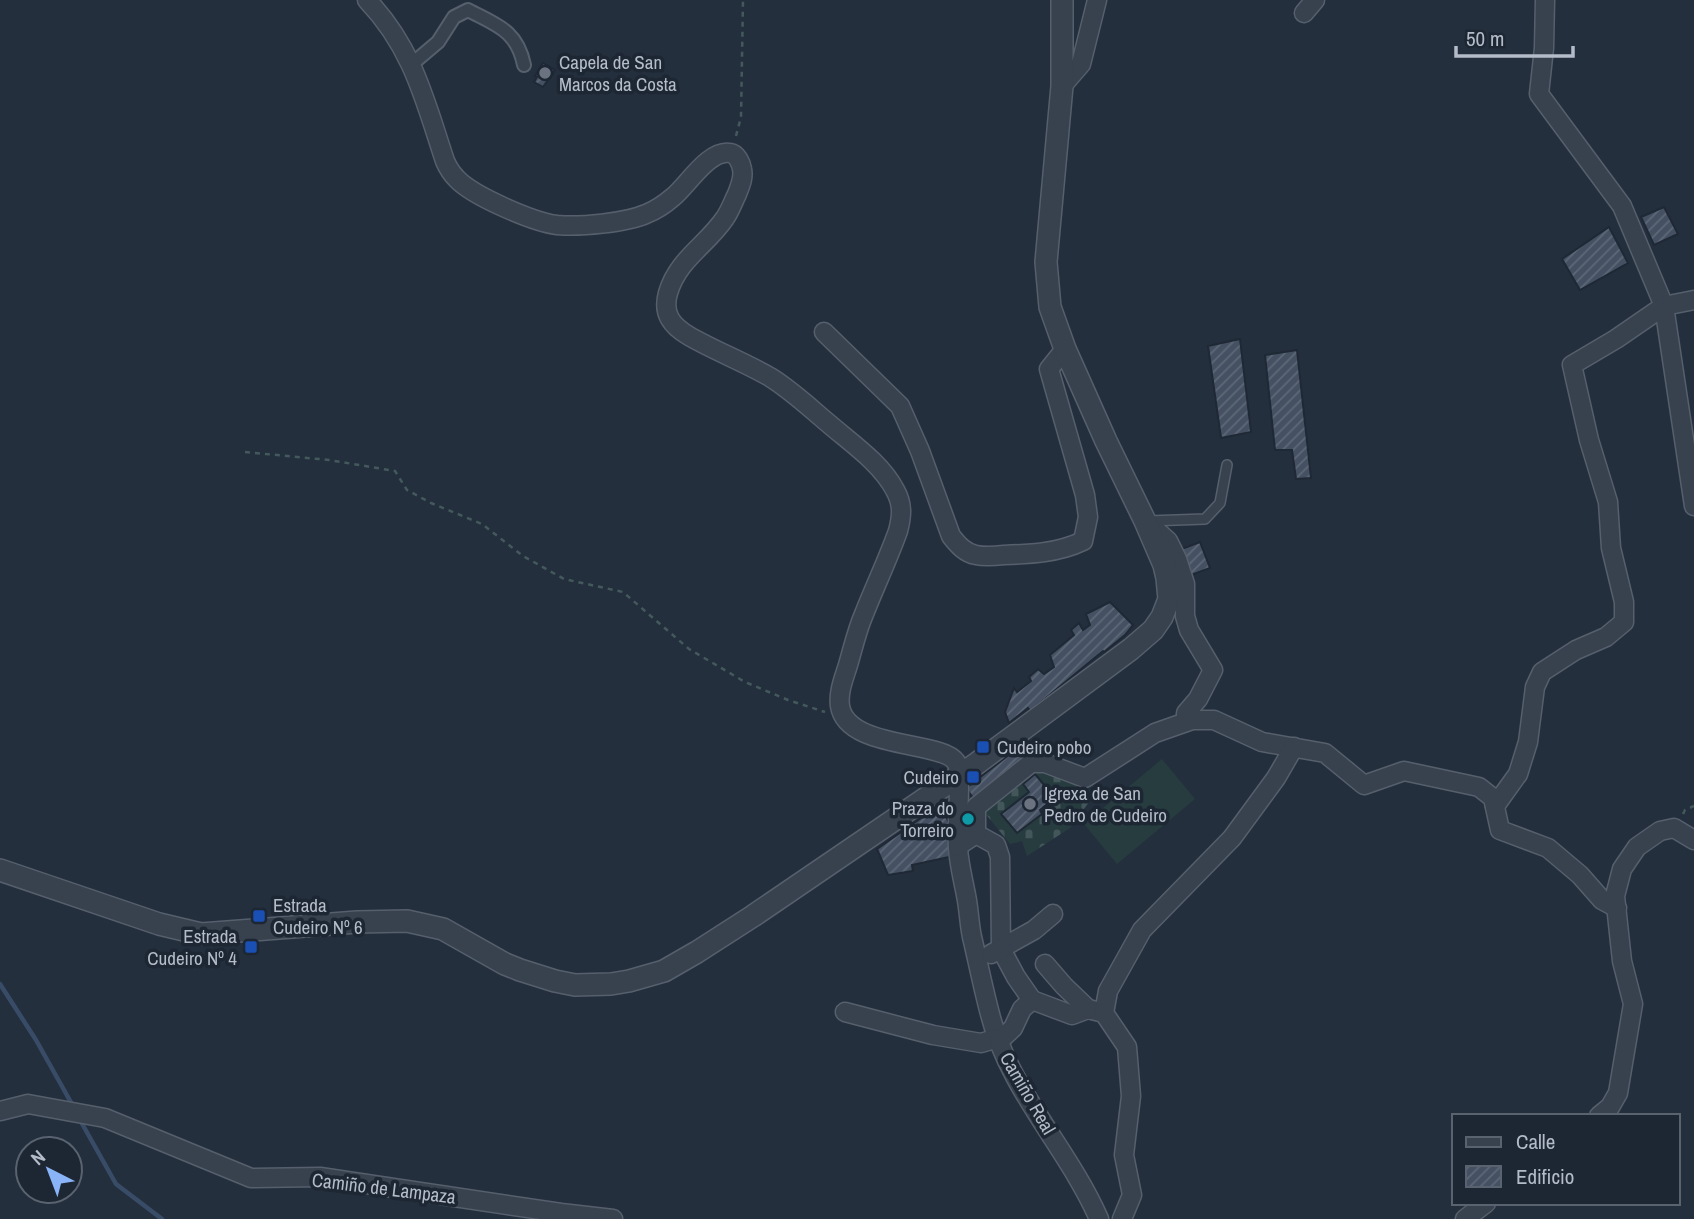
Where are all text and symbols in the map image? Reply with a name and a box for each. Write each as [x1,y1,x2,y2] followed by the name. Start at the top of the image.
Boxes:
[1456,14,1573,58] scale bar
[1466,24,1504,53] text: 50 m
[559,49,677,97] place label: Capela de San Marcos da Costa
[537,65,553,81] marker: Capela de San Marcos da Costa
[997,734,1091,760] place label: Cudeiro pobo
[975,739,991,755] marker: Cudeiro pobo
[904,764,959,790] place label: Cudeiro
[965,769,981,785] marker: Cudeiro
[1044,780,1167,828] place label: Igrexa de San Pedro de Cudeiro
[892,795,954,843] place label: Praza do Torreiro
[1022,796,1038,812] marker: Igrexa de San Pedro de Cudeiro
[960,811,976,827] marker: Praza do Torreiro
[273,892,363,940] place label: Estrada Cudeiro Nº 6
[251,908,267,924] marker: Estrada Cudeiro Nº 6
[147,923,237,971] place label: Estrada Cudeiro Nº 4
[243,939,259,955] marker: Estrada Cudeiro Nº 4
[994,1047,1062,1139] street label: Camiño Real
[1452,1114,1680,1205] legend
[1516,1127,1555,1156] text: Calle
[14,1135,84,1205] north arrow
[25,1144,51,1171] text: N
[1516,1162,1574,1191] text: Edificio
[311,1166,458,1210] street label: Camiño de Lampaza

